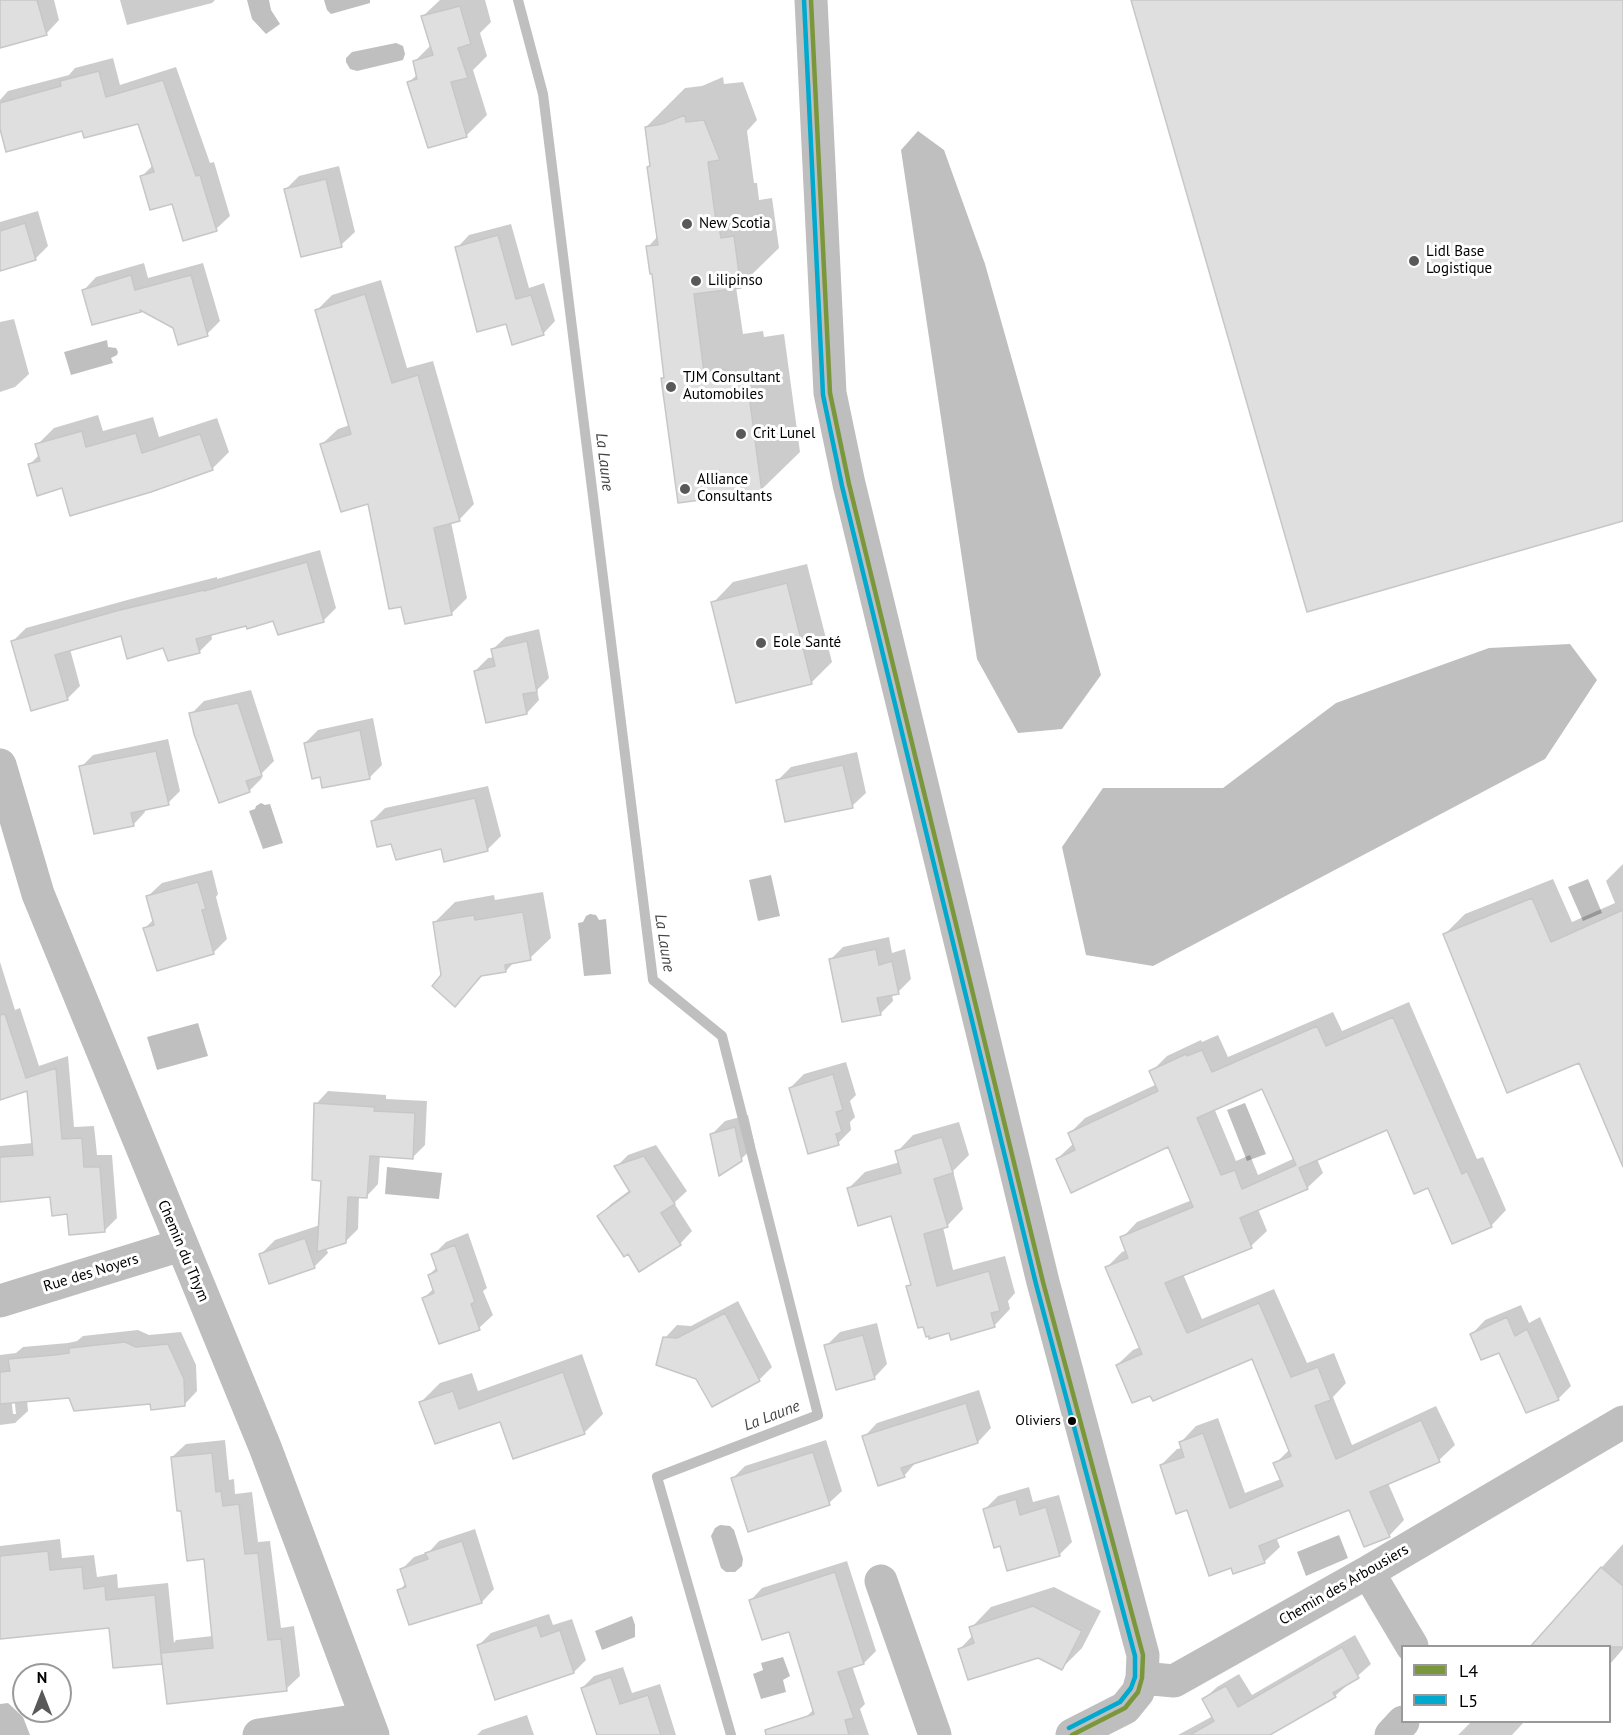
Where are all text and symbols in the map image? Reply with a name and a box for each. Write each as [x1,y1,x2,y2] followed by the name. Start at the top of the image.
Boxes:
[699,215,771,233] place label: New Scotia
[680,217,694,231] marker: New Scotia
[1426,243,1492,278] place label: Lidl Base Logistique
[1407,254,1421,268] marker: Lidl Base Logistique
[708,272,763,290] place label: Lilipinso
[689,274,703,288] marker: Lilipinso
[683,369,780,404] place label: TJM Consultant Automobiles
[664,380,678,394] marker: TJM Consultant Automobiles
[753,425,815,443] place label: Crit Lunel
[734,427,748,441] marker: Crit Lunel
[591,432,617,492] water label: La Laune
[697,471,772,506] place label: Alliance Consultants
[678,482,692,496] marker: Alliance Consultants
[773,634,841,652] place label: Eole Santé
[754,636,768,650] marker: Eole Santé
[650,913,678,973] water label: La Laune
[153,1197,213,1305] street label: Chemin du Thym
[41,1250,141,1296] street label: Rue des Noyers
[741,1397,803,1435] water label: La Laune
[1015,1413,1061,1429] place label: Oliviers
[1066,1415,1078,1427] marker: Oliviers
[1276,1541,1412,1629] street label: Chemin des Arbousiers
[1401,1645,1611,1723] legend
[1459,1659,1478,1682] text: L4
[12,1663,72,1723] north arrow
[37,1667,47,1687] text: N
[1459,1689,1478,1712] text: L5

